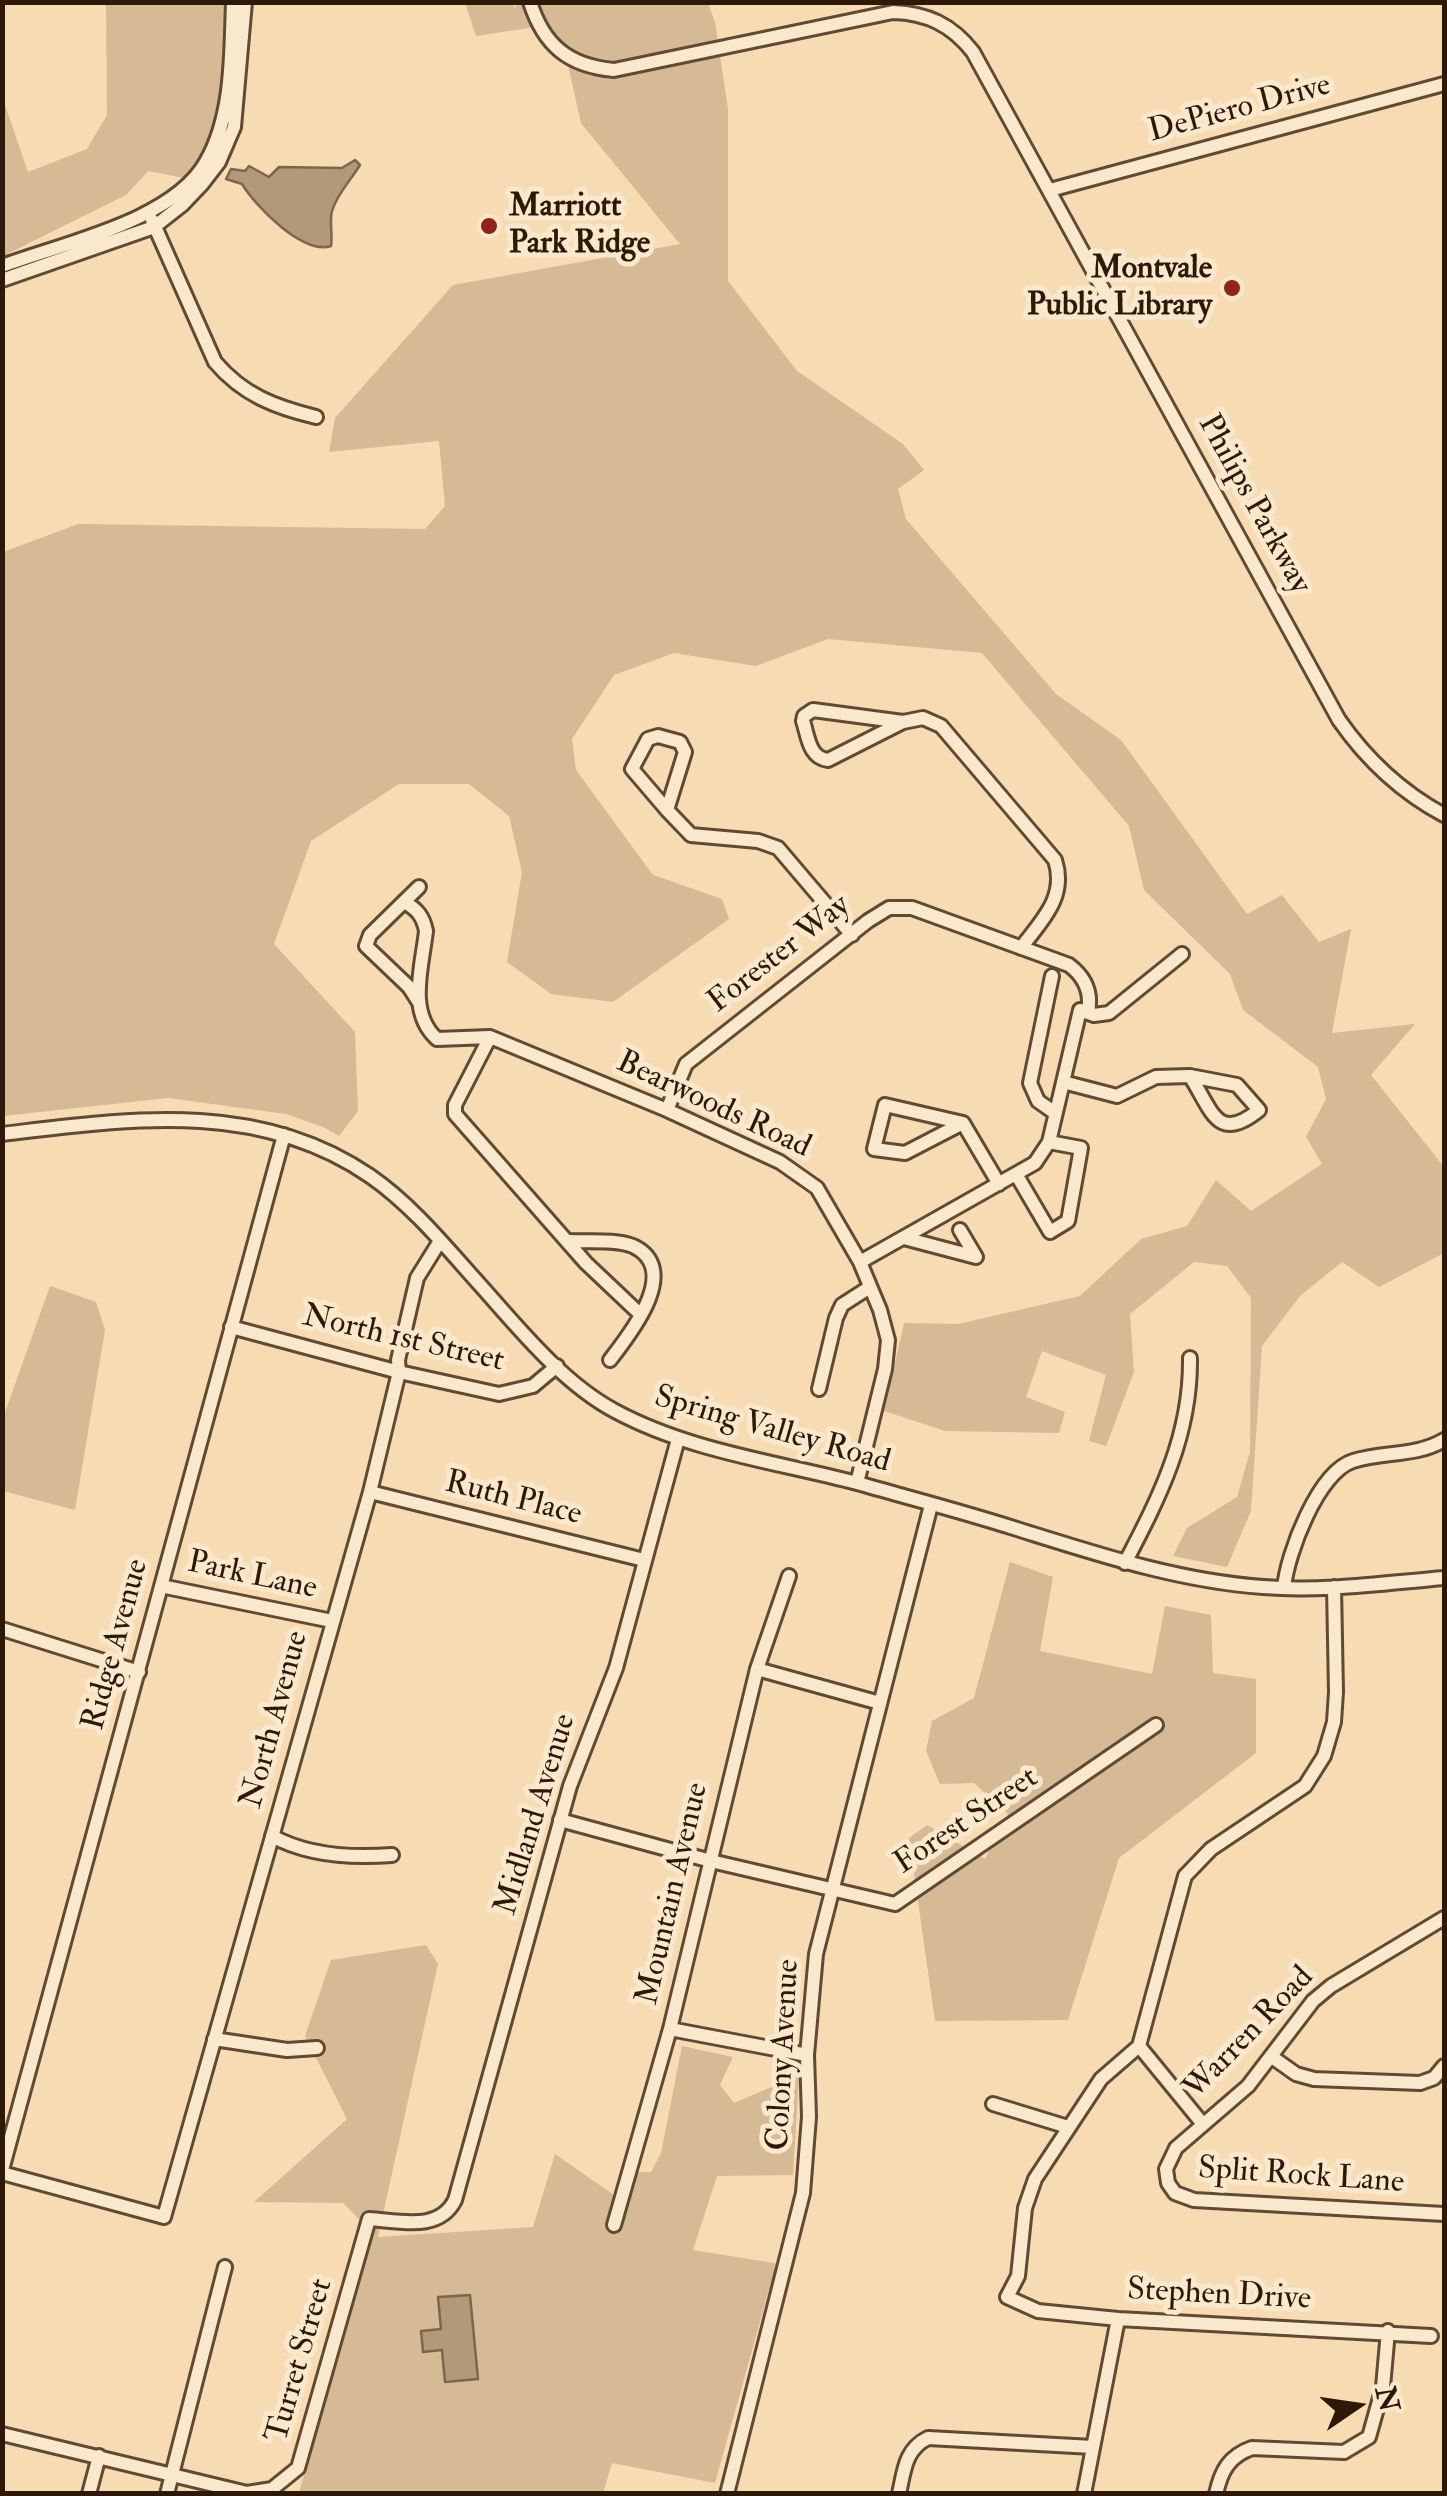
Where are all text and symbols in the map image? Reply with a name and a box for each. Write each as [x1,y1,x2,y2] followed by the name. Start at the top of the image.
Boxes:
[1145,67,1335,153] street label: DePiero Drive
[509,189,650,264] place label: Marriott Park Ridge
[478,215,500,237] marker: Marriott Park Ridge
[1027,251,1212,326] place label: Montvale Public Library
[1221,277,1243,299] marker: Montvale Public Library
[1188,409,1318,601] street label: Philips Parkway
[701,888,859,1022] street label: Forester Way
[610,1044,816,1168] street label: Bearwoods Road
[298,1298,508,1382] street label: North 1st Street
[650,1379,894,1483] street label: Spring Valley Road
[441,1465,585,1535] street label: Ruth Place
[184,1545,320,1609] street label: Park Lane
[76,1555,158,1735] street label: Ridge Avenue
[234,1627,318,1813] street label: North Avenue
[488,1710,586,1920] street label: Midland Avenue
[888,1760,1046,1884] street label: Forest Street
[630,1779,718,2009] street label: Mountain Avenue
[761,1958,809,2152] street label: Colony Avenue
[1177,1959,1323,2109] street label: Warren Road
[1197,2151,1405,2203] street label: Split Rock Lane
[1126,2272,1312,2320] street label: Stephen Drive
[259,2275,343,2447] street label: Turret Street
[1307,2356,1407,2456] north arrow
[1367,2383,1407,2415] text: N

